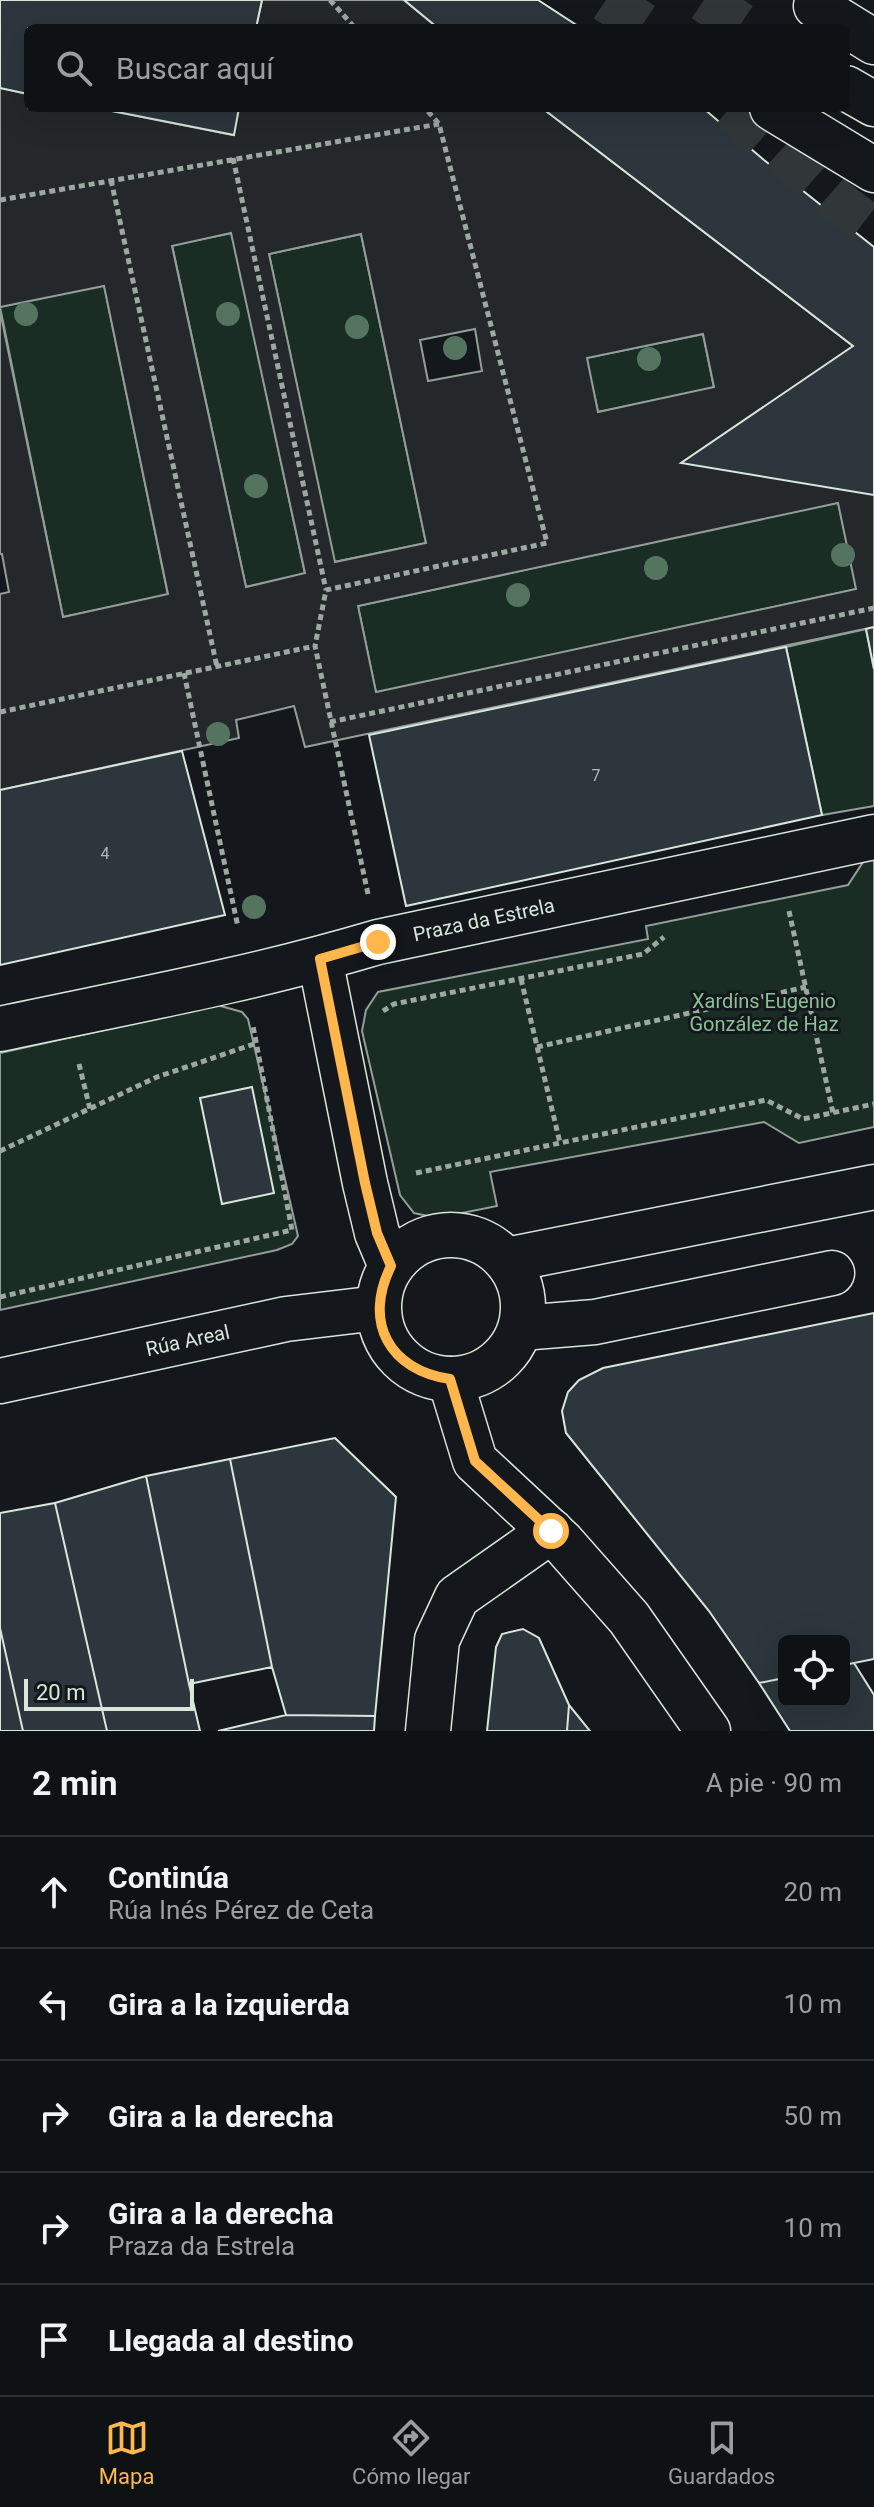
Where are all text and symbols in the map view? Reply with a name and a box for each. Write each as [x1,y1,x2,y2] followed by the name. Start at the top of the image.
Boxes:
[24,24,850,112] search box
[52,46,96,90] icon: search
[116,51,274,86] text: Buscar aquí
[592,766,601,785] house number: 7
[101,844,110,863] house number: 4
[411,893,557,946] street label: Praza da Estrela
[360,924,396,960] route end
[689,989,839,1036] park label: Xardíns Eugenio González de Haz
[143,1320,232,1361] street label: Rúa Areal
[533,1513,569,1549] route start
[778,1635,850,1707] map controls
[778,1635,850,1707] button: locate
[24,1675,194,1711] scale bar
[36,1680,85,1705] text: 20 m
[32,1763,117,1803] text: 2 min
[706,1768,842,1798] text: A pie · 90 m
[108,1860,229,1895] text: Continúa
[32,1870,76,1914] icon: ahead
[784,1877,842,1907] text: 20 m
[108,1895,374,1925] text: Rúa Inés Pérez de Ceta
[32,1982,76,2026] icon: left
[108,1987,350,2022] text: Gira a la izquierda
[784,1989,842,2019] text: 10 m
[32,2094,76,2138] icon: right
[108,2099,334,2134] text: Gira a la derecha
[784,2101,842,2131] text: 50 m
[108,2196,334,2231] text: Gira a la derecha
[32,2206,76,2250] icon: right
[784,2213,842,2243] text: 10 m
[108,2231,295,2261] text: Praza da Estrela
[32,2318,76,2362] icon: arrive
[108,2323,354,2358] text: Llegada al destino
[99,2416,154,2489] tab: Mapa
[352,2416,470,2489] tab: Cómo llegar
[668,2416,775,2489] tab: Guardados

